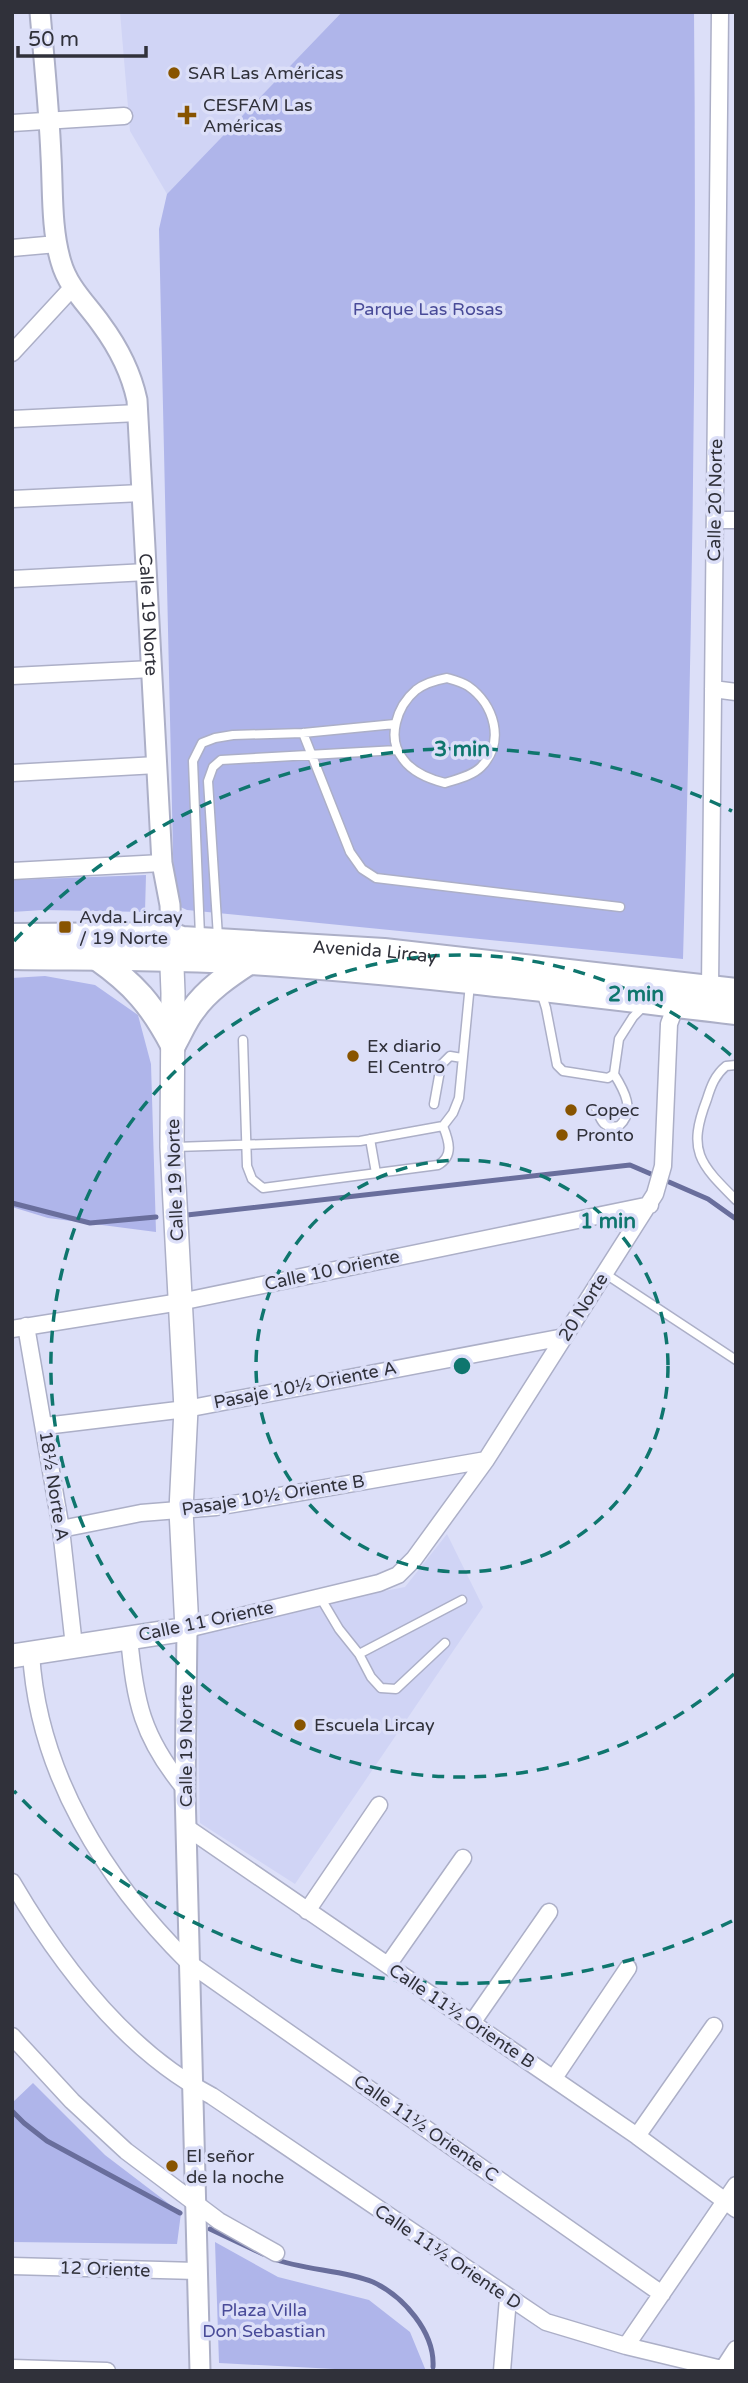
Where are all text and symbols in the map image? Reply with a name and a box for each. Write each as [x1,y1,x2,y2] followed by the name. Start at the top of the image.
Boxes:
[18,14,145,58] scale bar
[28,27,79,52] text: 50 m
[188,62,344,84] place label: SAR Las Américas
[166,65,182,81] marker: SAR Las Américas
[203,94,313,137] place label: CESFAM Las Américas
[177,105,197,125] marker: CESFAM Las Américas
[353,298,503,320] park label: Parque Las Rosas
[703,438,727,562] street label: Calle 20 Norte
[134,553,163,676] street label: Calle 19 Norte
[434,737,490,762] text: 3 min
[79,906,183,949] place label: Avda. Lircay / 19 Norte
[57,919,73,935] marker: Avda. Lircay / 19 Norte
[312,936,439,968] street label: Avenida Lircay
[608,982,664,1007] text: 2 min
[367,1035,445,1078] place label: Ex diario El Centro
[345,1048,361,1064] marker: Ex diario El Centro
[585,1099,639,1121] place label: Copec
[563,1102,579,1118] marker: Copec
[162,1118,188,1242] street label: Calle 19 Norte
[576,1124,634,1146] place label: Pronto
[554,1127,570,1143] marker: Pronto
[580,1209,636,1234] text: 1 min
[262,1245,402,1295] street label: Calle 10 Oriente
[553,1269,613,1345] street label: 20 Norte
[450,1354,474,1378] centre of rings
[212,1356,398,1414] street label: Pasaje 10½ Oriente A
[34,1429,74,1543] street label: 18½ Norte A
[180,1470,366,1520] street label: Pasaje 10½ Oriente B
[136,1596,276,1646] street label: Calle 11 Oriente
[175,1685,197,1807] street label: Calle 19 Norte
[314,1714,435,1736] place label: Escuela Lircay
[292,1717,308,1733] marker: Escuela Lircay
[385,1959,539,2073] street label: Calle 11½ Oriente B
[349,2070,503,2186] street label: Calle 11½ Oriente C
[186,2145,284,2188] place label: El señor de la noche
[164,2158,180,2174] marker: El señor de la noche
[370,2200,526,2314] street label: Calle 11½ Oriente D
[59,2256,151,2282] street label: 12 Oriente
[202,2299,326,2342] park label: Plaza Villa Don Sebastian

